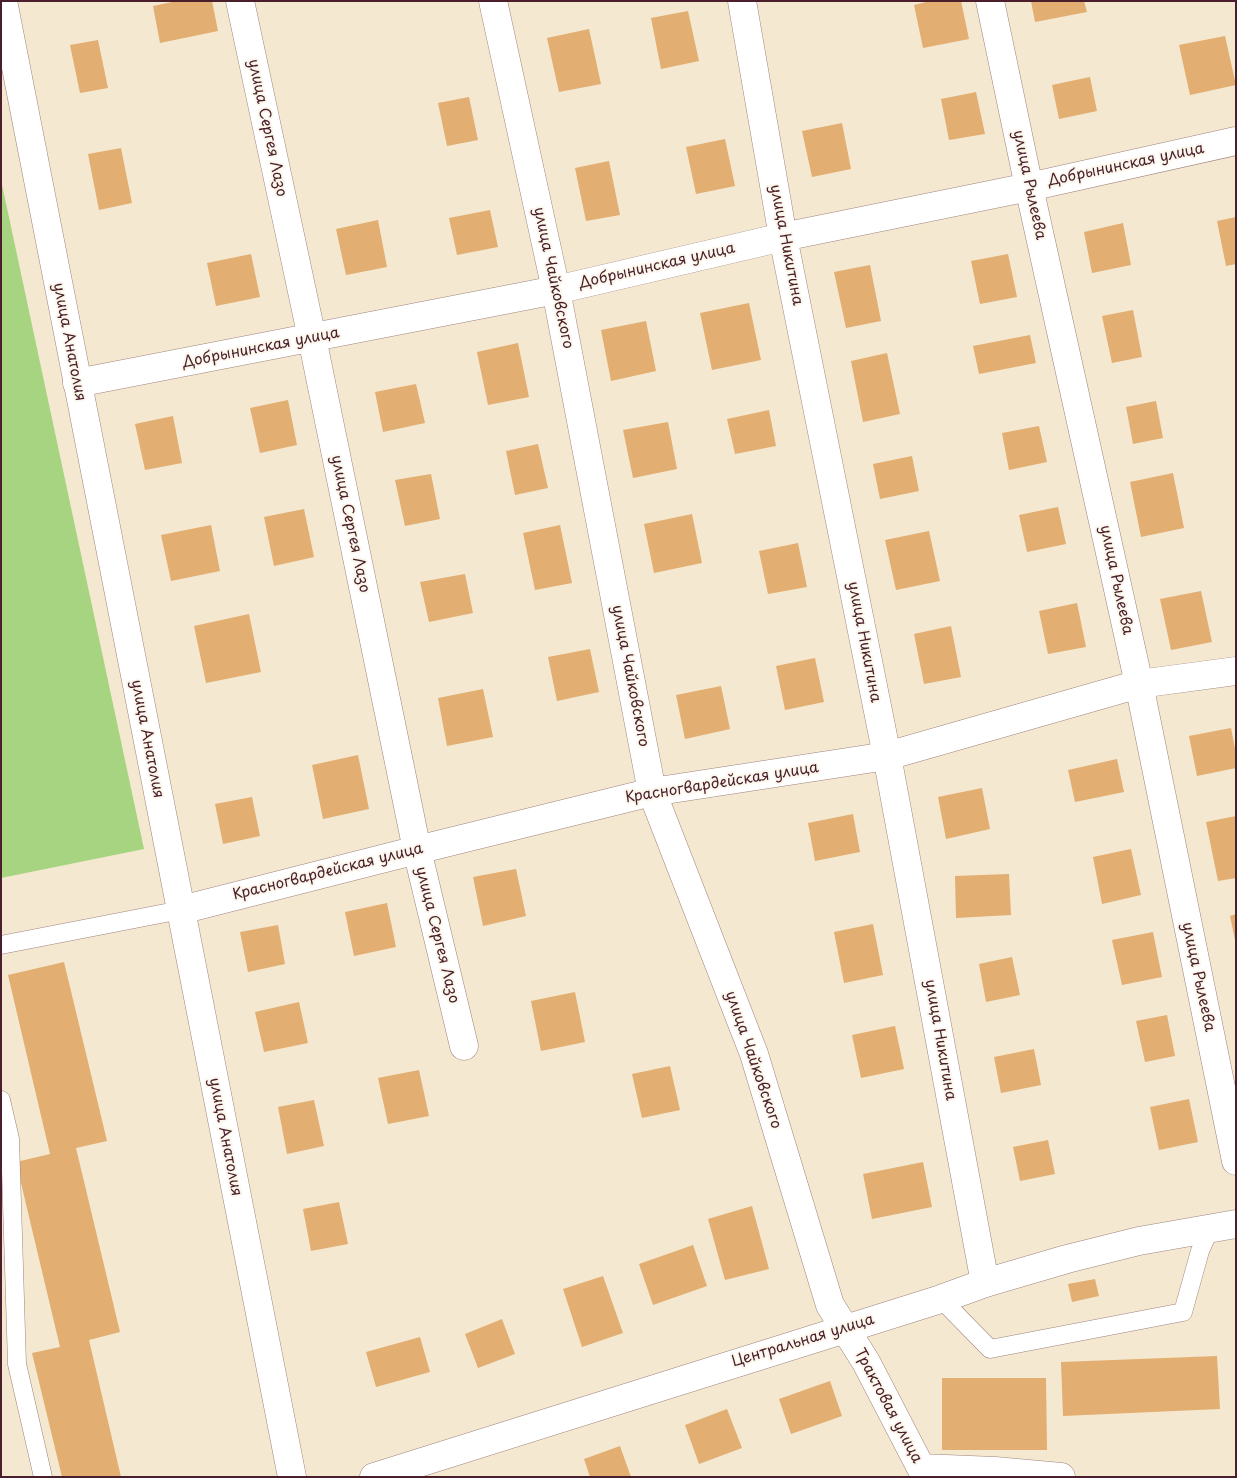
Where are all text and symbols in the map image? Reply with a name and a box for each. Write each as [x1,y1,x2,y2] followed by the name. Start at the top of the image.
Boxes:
[244,58,290,198] street label: улица Сергея Лазо
[1009,129,1049,241] street label: улица Рылеева
[1046,140,1206,190] street label: Добрынинская улица
[765,183,807,307] street label: улица Никитина
[529,205,577,351] street label: улица Чайковского
[577,239,737,293] street label: Добрынинская улица
[49,281,89,403] street label: улица Анатолия
[181,324,341,372] street label: Добрынинская улица
[327,454,373,594] street label: улица Сергея Лазо
[1096,524,1136,636] street label: улица Рылеева
[843,580,885,704] street label: улица Никитина
[607,603,653,749] street label: улица Чайковского
[127,678,167,800] street label: улица Анатолия
[624,759,820,807] street label: Красногвардейская улица
[231,840,425,904] street label: Красногвардейская улица
[411,865,463,1005] street label: улица Сергея Лазо
[1178,921,1218,1033] street label: улица Рылеева
[920,978,960,1102] street label: улица Никитина
[721,989,785,1131] street label: улица Чайковского
[205,1076,245,1198] street label: улица Анатолия
[730,1311,876,1371] street label: Центральная улица
[850,1346,926,1466] street label: Трактовая улица

